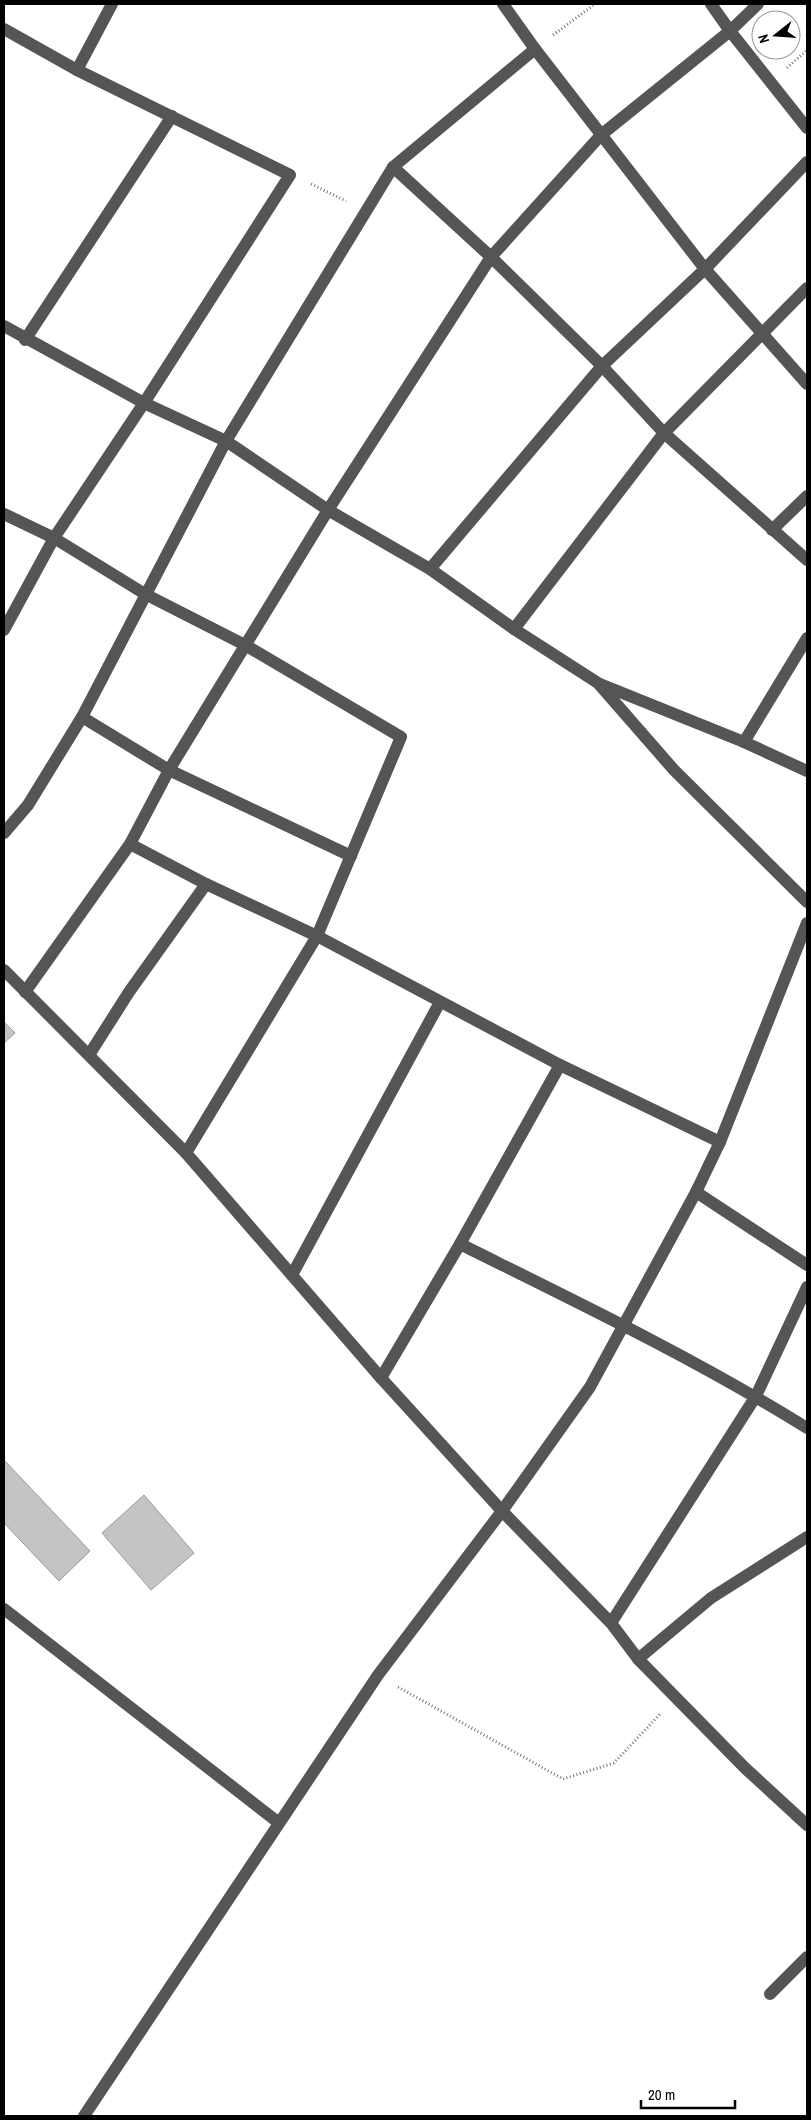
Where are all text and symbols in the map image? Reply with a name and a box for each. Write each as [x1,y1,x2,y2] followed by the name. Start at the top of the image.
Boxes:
[751,10,801,60] north arrow
[754,32,773,45] text: N
[641,2078,735,2110] scale bar
[648,2084,675,2105] text: 20 m

